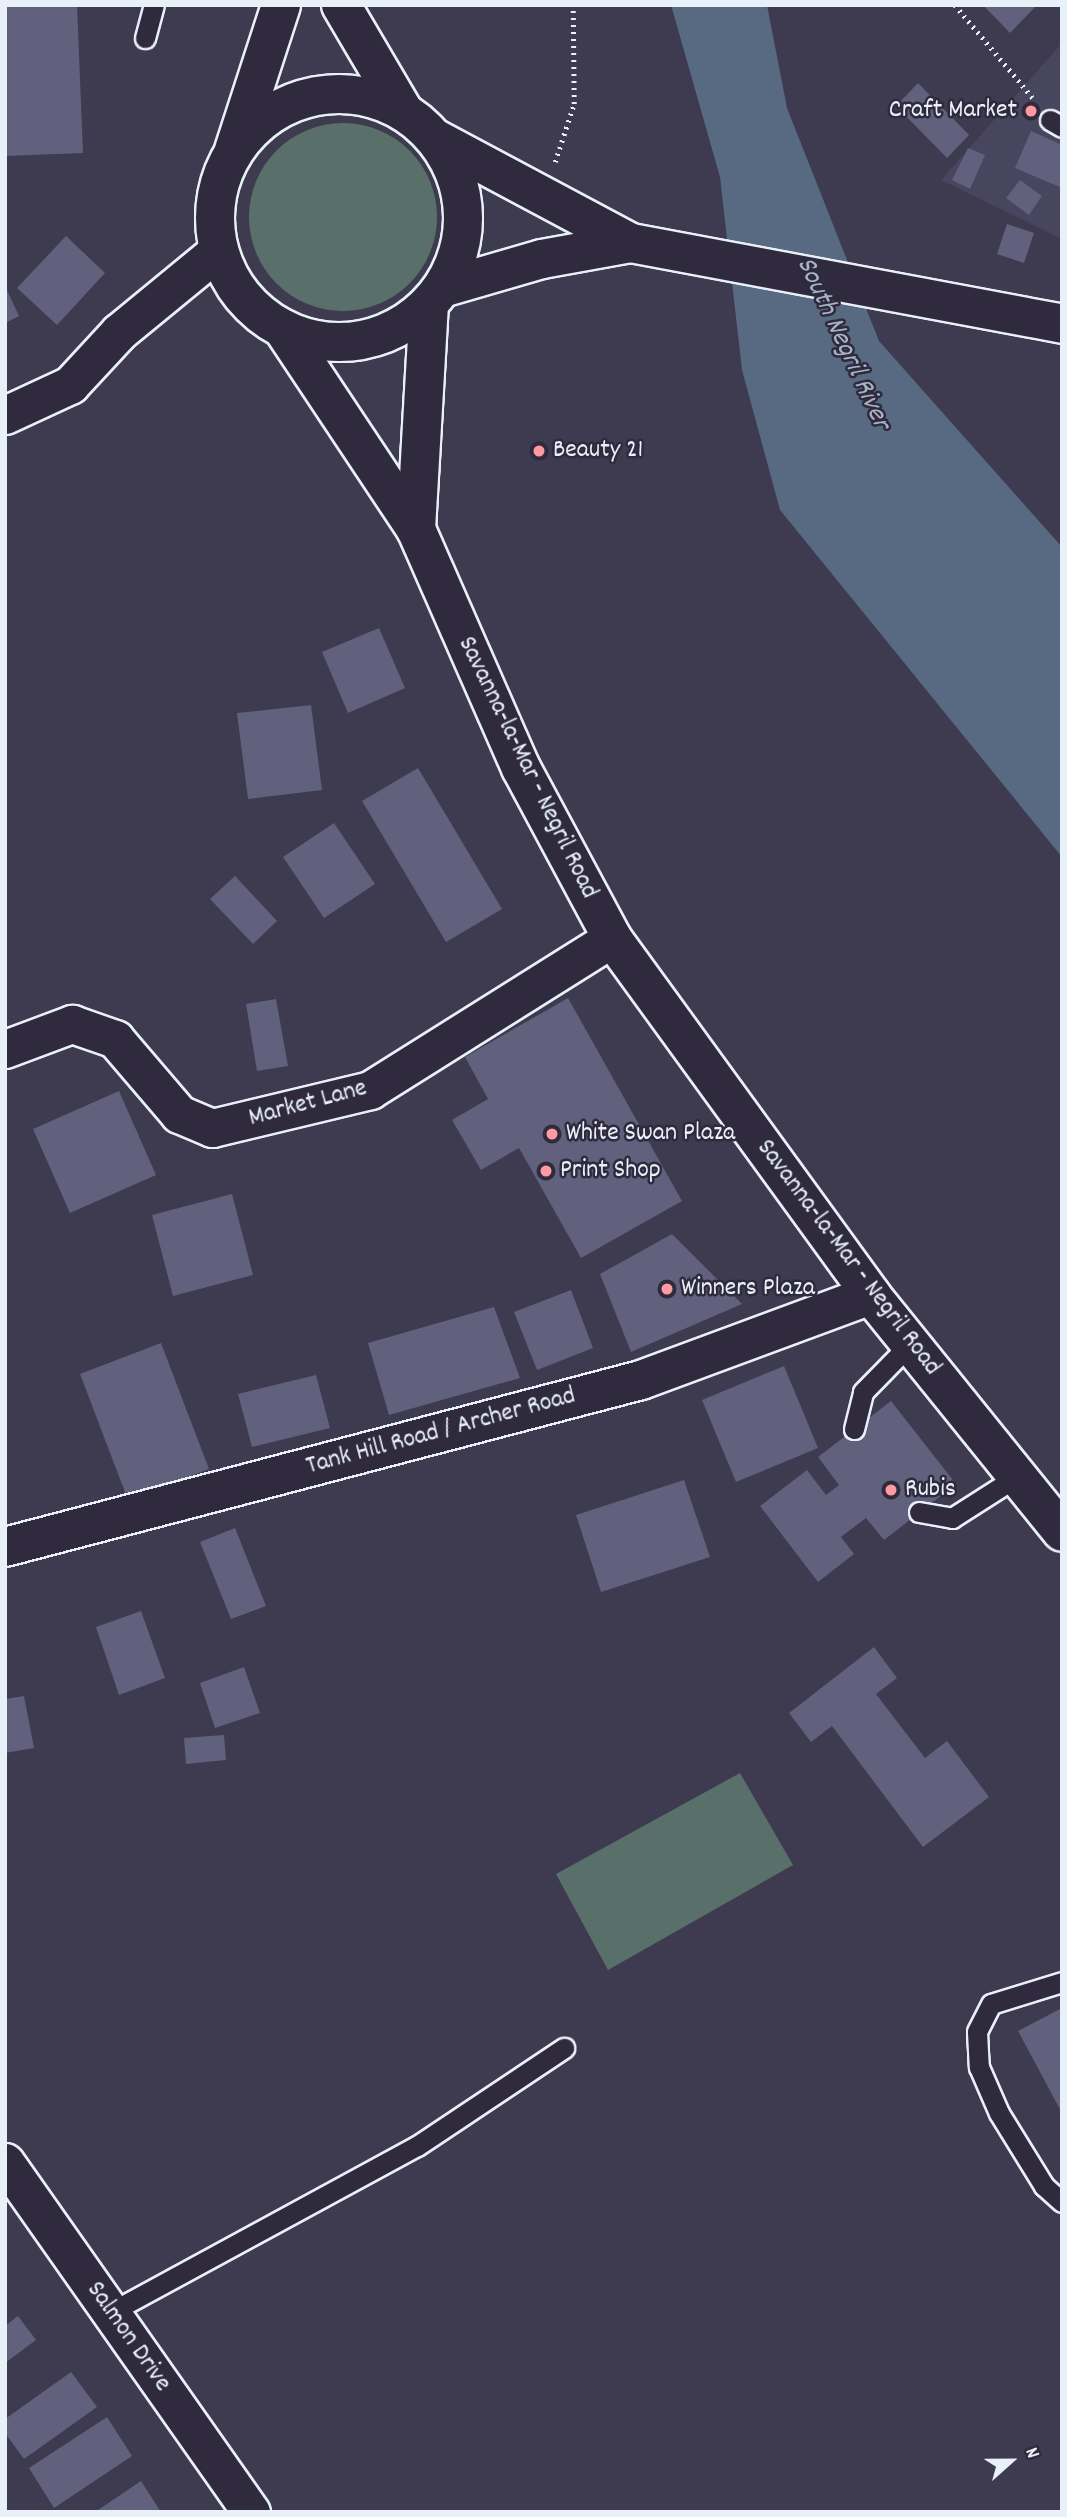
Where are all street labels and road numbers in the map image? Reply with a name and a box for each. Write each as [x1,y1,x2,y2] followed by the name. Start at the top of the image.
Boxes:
[450,632,604,904] street label: Savanna-la-Mar - Negril Road
[246,1073,370,1135] street label: Market Lane
[749,1134,947,1382] street label: Savanna-la-Mar - Negril Road
[303,1381,579,1483] street label: Tank Hill Road / Archer Road
[79,2276,177,2398] street label: Salmon Drive

